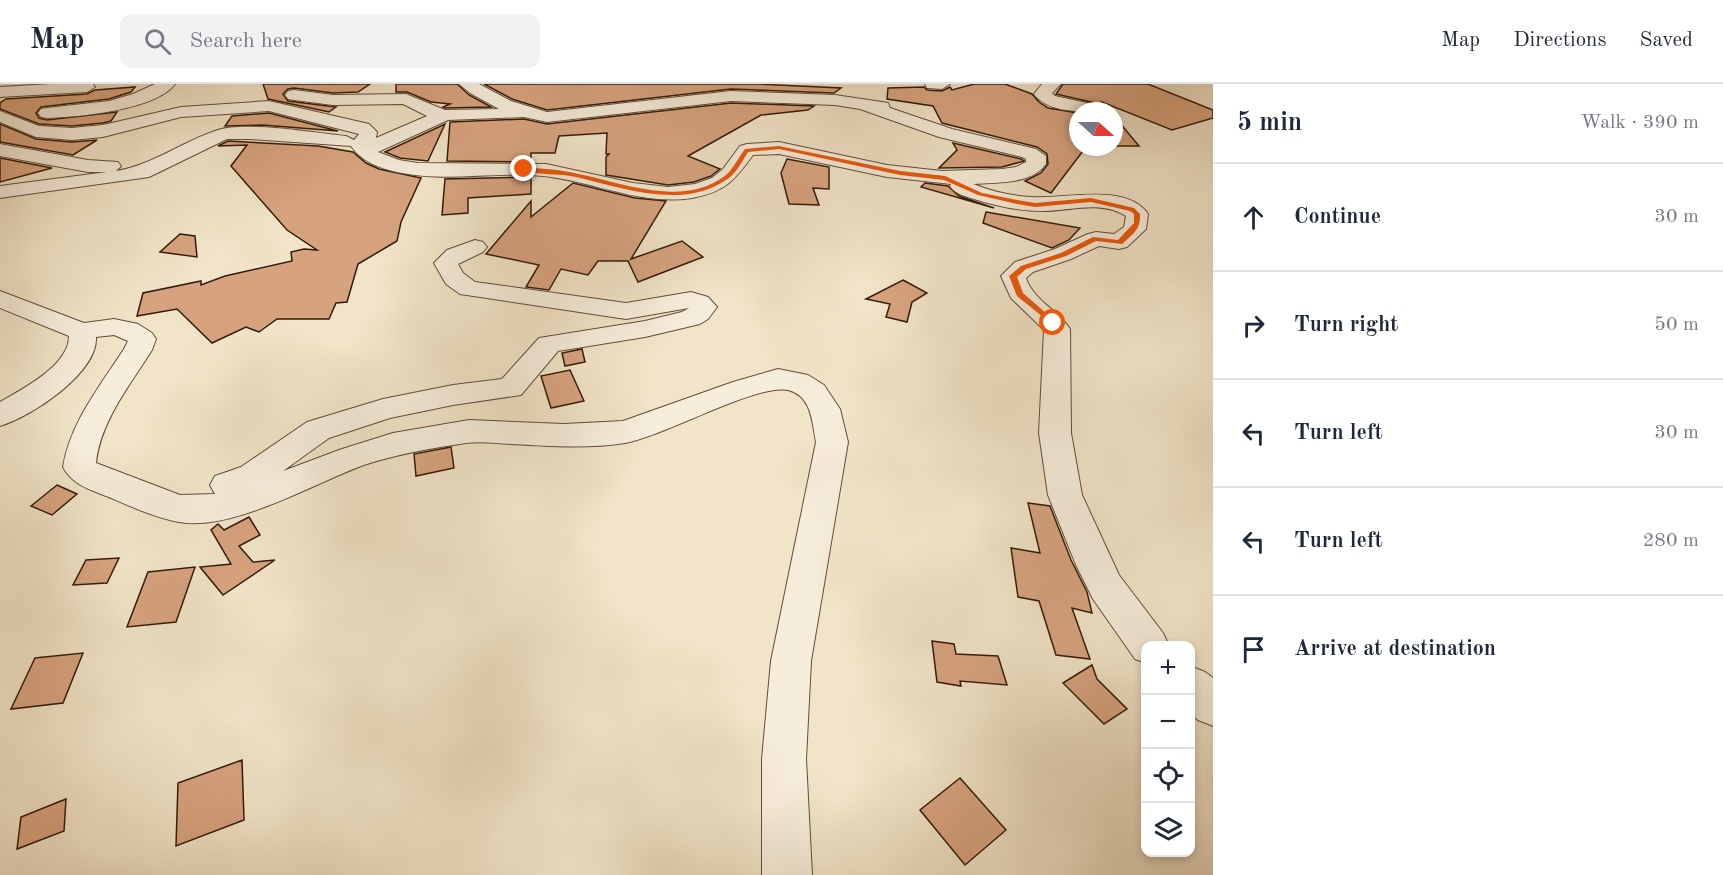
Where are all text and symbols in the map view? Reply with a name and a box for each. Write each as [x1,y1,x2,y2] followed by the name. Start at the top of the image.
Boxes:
[120,14,540,68] search box
[141,25,174,58] icon: search
[30,27,84,55] text: Map
[189,30,302,52] text: Search here
[1441,30,1480,51] text: Map
[1513,30,1607,51] text: Directions
[1640,30,1693,51] text: Saved
[1069,102,1123,156] north arrow
[1237,110,1302,136] text: 5 min
[1580,113,1699,133] text: Walk · 390 m
[510,155,536,181] route end
[1237,201,1270,234] icon: ahead
[1294,206,1381,228] text: Continue
[1654,207,1699,227] text: 30 m
[1039,309,1065,335] route start
[1237,309,1270,342] icon: right
[1294,314,1398,336] text: Turn right
[1654,315,1699,335] text: 50 m
[1237,417,1270,450] icon: left
[1294,422,1383,444] text: Turn left
[1654,423,1699,443] text: 30 m
[1237,525,1270,558] icon: left
[1294,530,1383,552] text: Turn left
[1643,531,1699,551] text: 280 m
[1237,633,1270,666] icon: arrive
[1294,638,1496,660] text: Arrive at destination
[1141,641,1195,857] map controls
[1141,641,1195,695] button: +
[1141,695,1195,749] button: −
[1141,749,1195,803] button: locate
[1141,803,1195,857] button: layers

